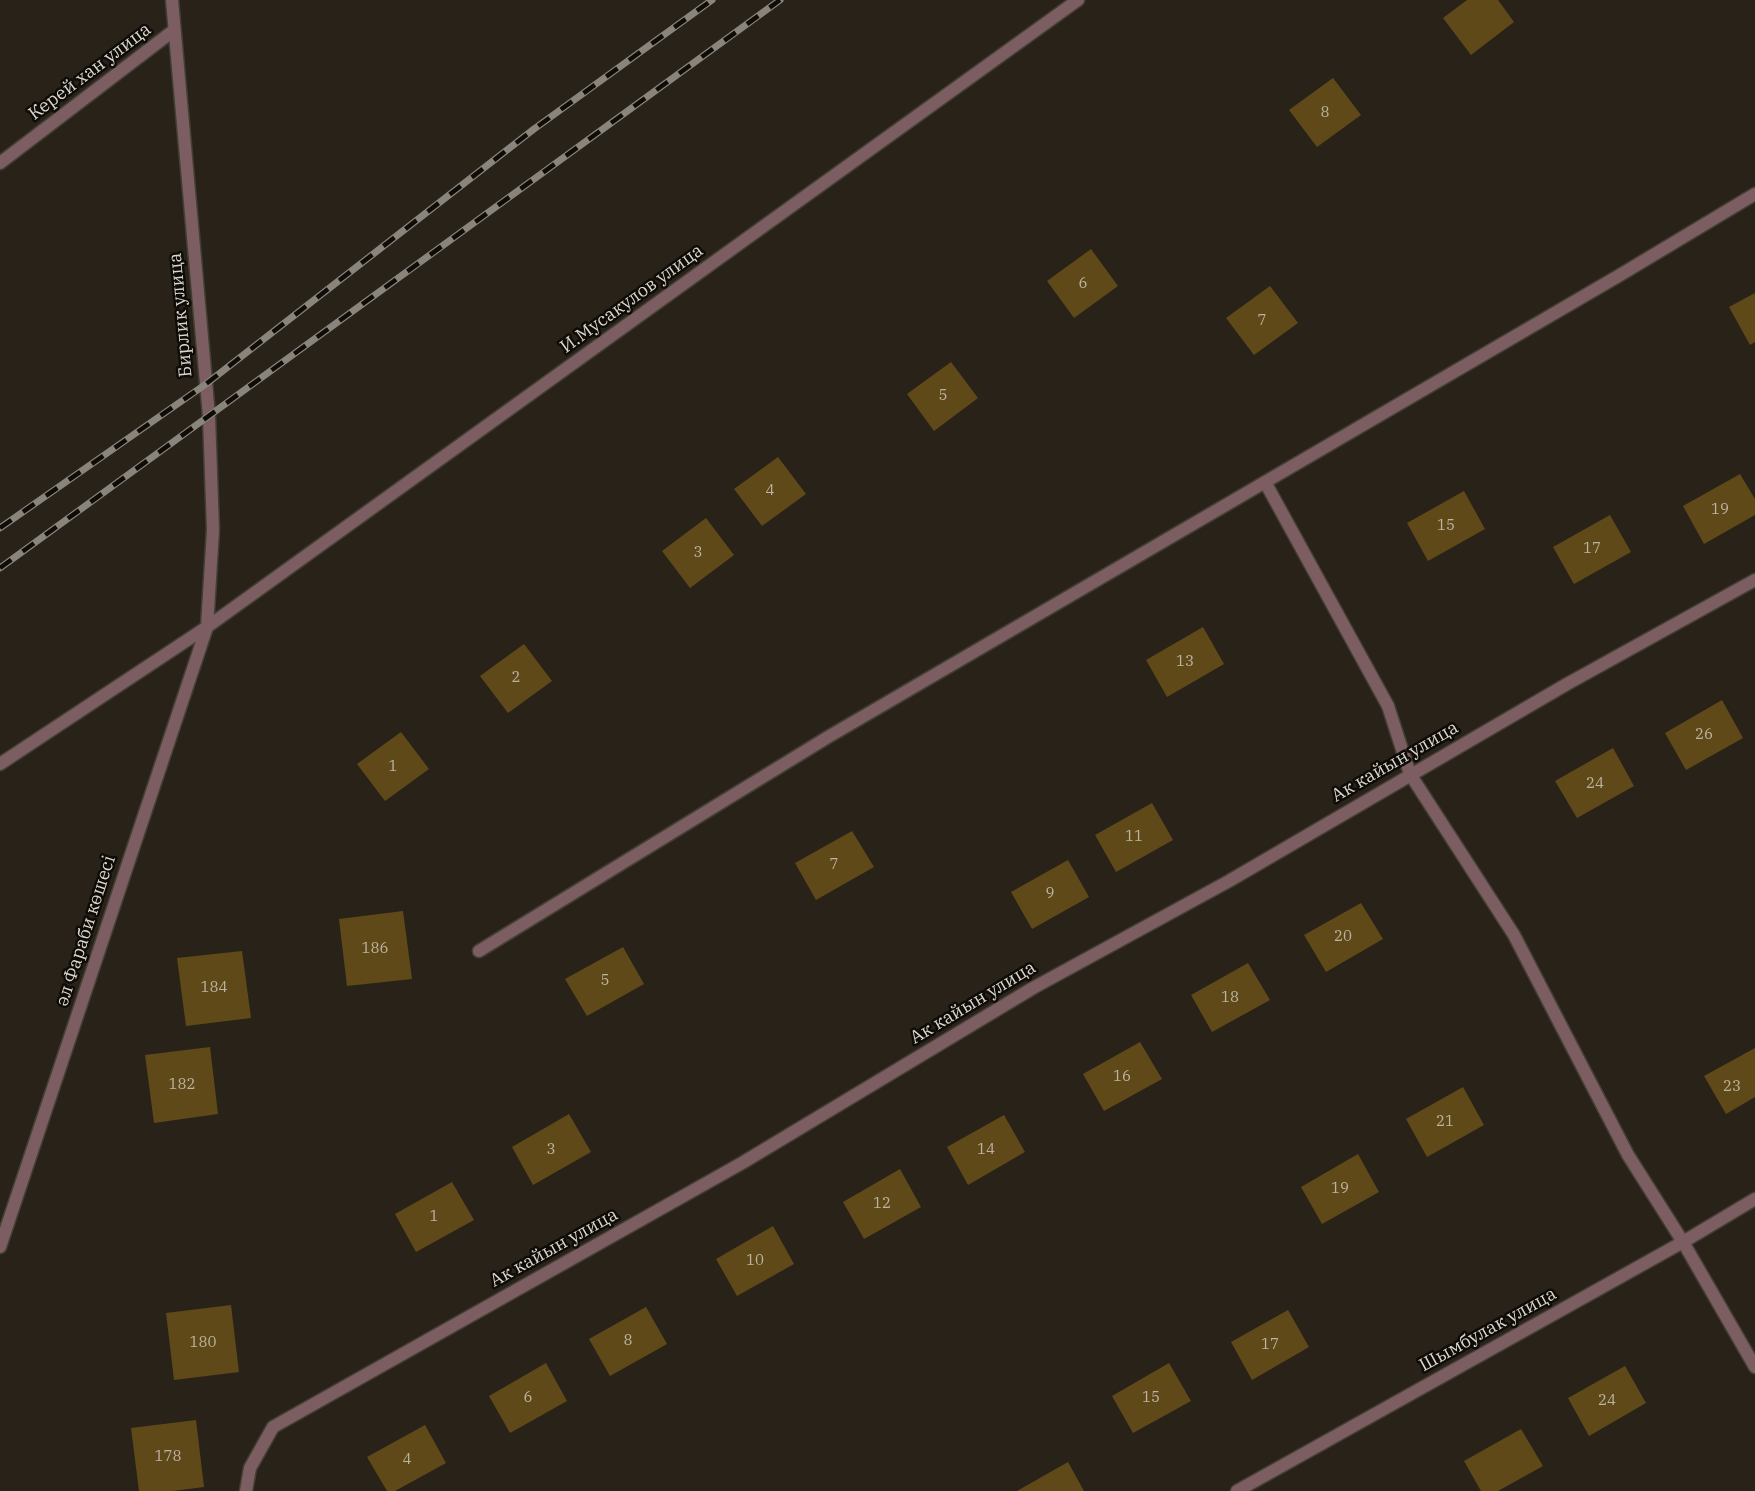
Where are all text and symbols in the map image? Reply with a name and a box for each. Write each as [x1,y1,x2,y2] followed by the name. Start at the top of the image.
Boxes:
[25,19,155,125] street label: Керей хан улица
[1321,104,1329,122] house number: 8
[556,240,708,358] street label: И.Мусакулов улица
[165,252,197,378] street label: Бирлик улица
[1079,275,1087,293] house number: 6
[1258,312,1266,330] house number: 7
[939,387,947,405] house number: 5
[766,482,774,500] house number: 4
[1711,501,1729,519] house number: 19
[1437,517,1455,535] house number: 15
[1583,540,1601,558] house number: 17
[694,544,702,562] house number: 3
[1176,653,1194,671] house number: 13
[512,669,520,687] house number: 2
[1328,717,1462,807] street label: Ак кайын улица
[1695,726,1713,744] house number: 26
[389,758,397,776] house number: 1
[1586,775,1604,793] house number: 24
[1125,828,1143,846] house number: 11
[51,853,121,1009] street label: әл Фараби көшесі
[830,856,838,874] house number: 7
[1046,885,1054,903] house number: 9
[1334,928,1352,946] house number: 20
[362,940,388,958] house number: 186
[906,957,1040,1049] street label: Ак кайын улица
[601,972,609,990] house number: 5
[201,979,227,997] house number: 184
[1221,989,1239,1007] house number: 18
[1113,1068,1131,1086] house number: 16
[169,1076,195,1094] house number: 182
[1723,1078,1741,1096] house number: 23
[1436,1113,1454,1131] house number: 21
[547,1141,555,1159] house number: 3
[977,1141,995,1159] house number: 14
[1331,1180,1349,1198] house number: 19
[873,1195,891,1213] house number: 12
[486,1204,622,1292] street label: Ак кайын улица
[430,1208,438,1226] house number: 1
[746,1252,764,1270] house number: 10
[1416,1283,1560,1377] street label: Шымбулак улица
[624,1332,632,1350] house number: 8
[190,1334,216,1352] house number: 180
[1261,1336,1279,1354] house number: 17
[524,1389,532,1407] house number: 6
[1142,1389,1160,1407] house number: 15
[1598,1392,1616,1410] house number: 24
[155,1448,181,1466] house number: 178
[403,1451,411,1469] house number: 4

